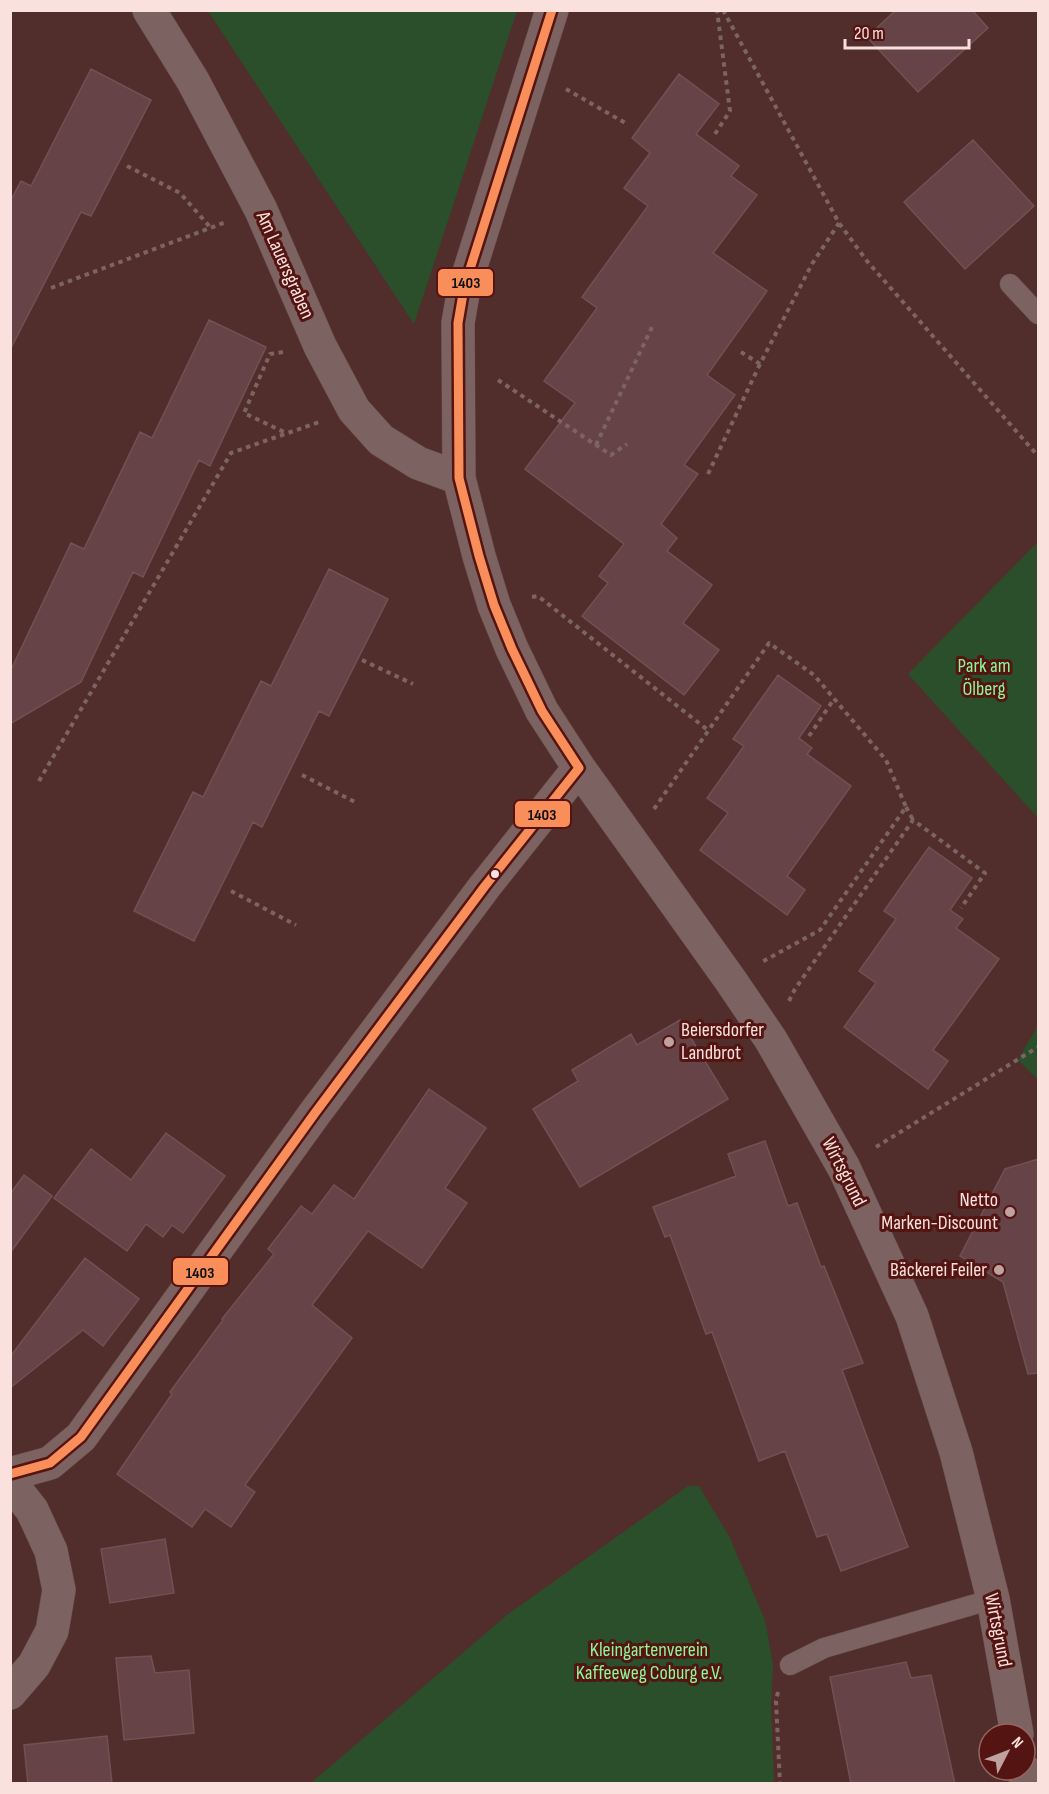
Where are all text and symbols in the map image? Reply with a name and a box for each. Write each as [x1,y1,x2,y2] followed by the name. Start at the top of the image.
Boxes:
[845,12,970,50] scale bar
[854,23,884,44] text: 20 m
[250,207,319,322] street label: Am Lauersgraben
[437,268,494,297] line badge: 1403
[452,274,480,293] text: 1403
[958,654,1010,701] park label: Park am Ölberg
[514,800,571,828] line badge: 1403
[528,806,556,825] text: 1403
[489,868,501,880] unlabelled marker
[681,1018,764,1065] place label: Beiersdorfer Landbrot
[662,1035,676,1049] marker: Beiersdorfer Landbrot
[816,1133,872,1211] street label: Wirtsgrund
[881,1188,998,1235] place label: Netto Marken-Discount
[1003,1205,1017,1219] marker: Netto Marken-Discount
[172,1257,229,1286] line badge: 1403
[890,1258,987,1282] place label: Bäckerei Feiler
[992,1263,1006,1277] marker: Bäckerei Feiler
[186,1264,214,1283] text: 1403
[979,1591,1017,1669] street label: Wirtsgrund
[576,1638,722,1685] park label: Kleingartenverein Kaffeeweg Coburg e.V.
[977,1722,1037,1782] north arrow
[1007,1733,1027,1752] text: N

